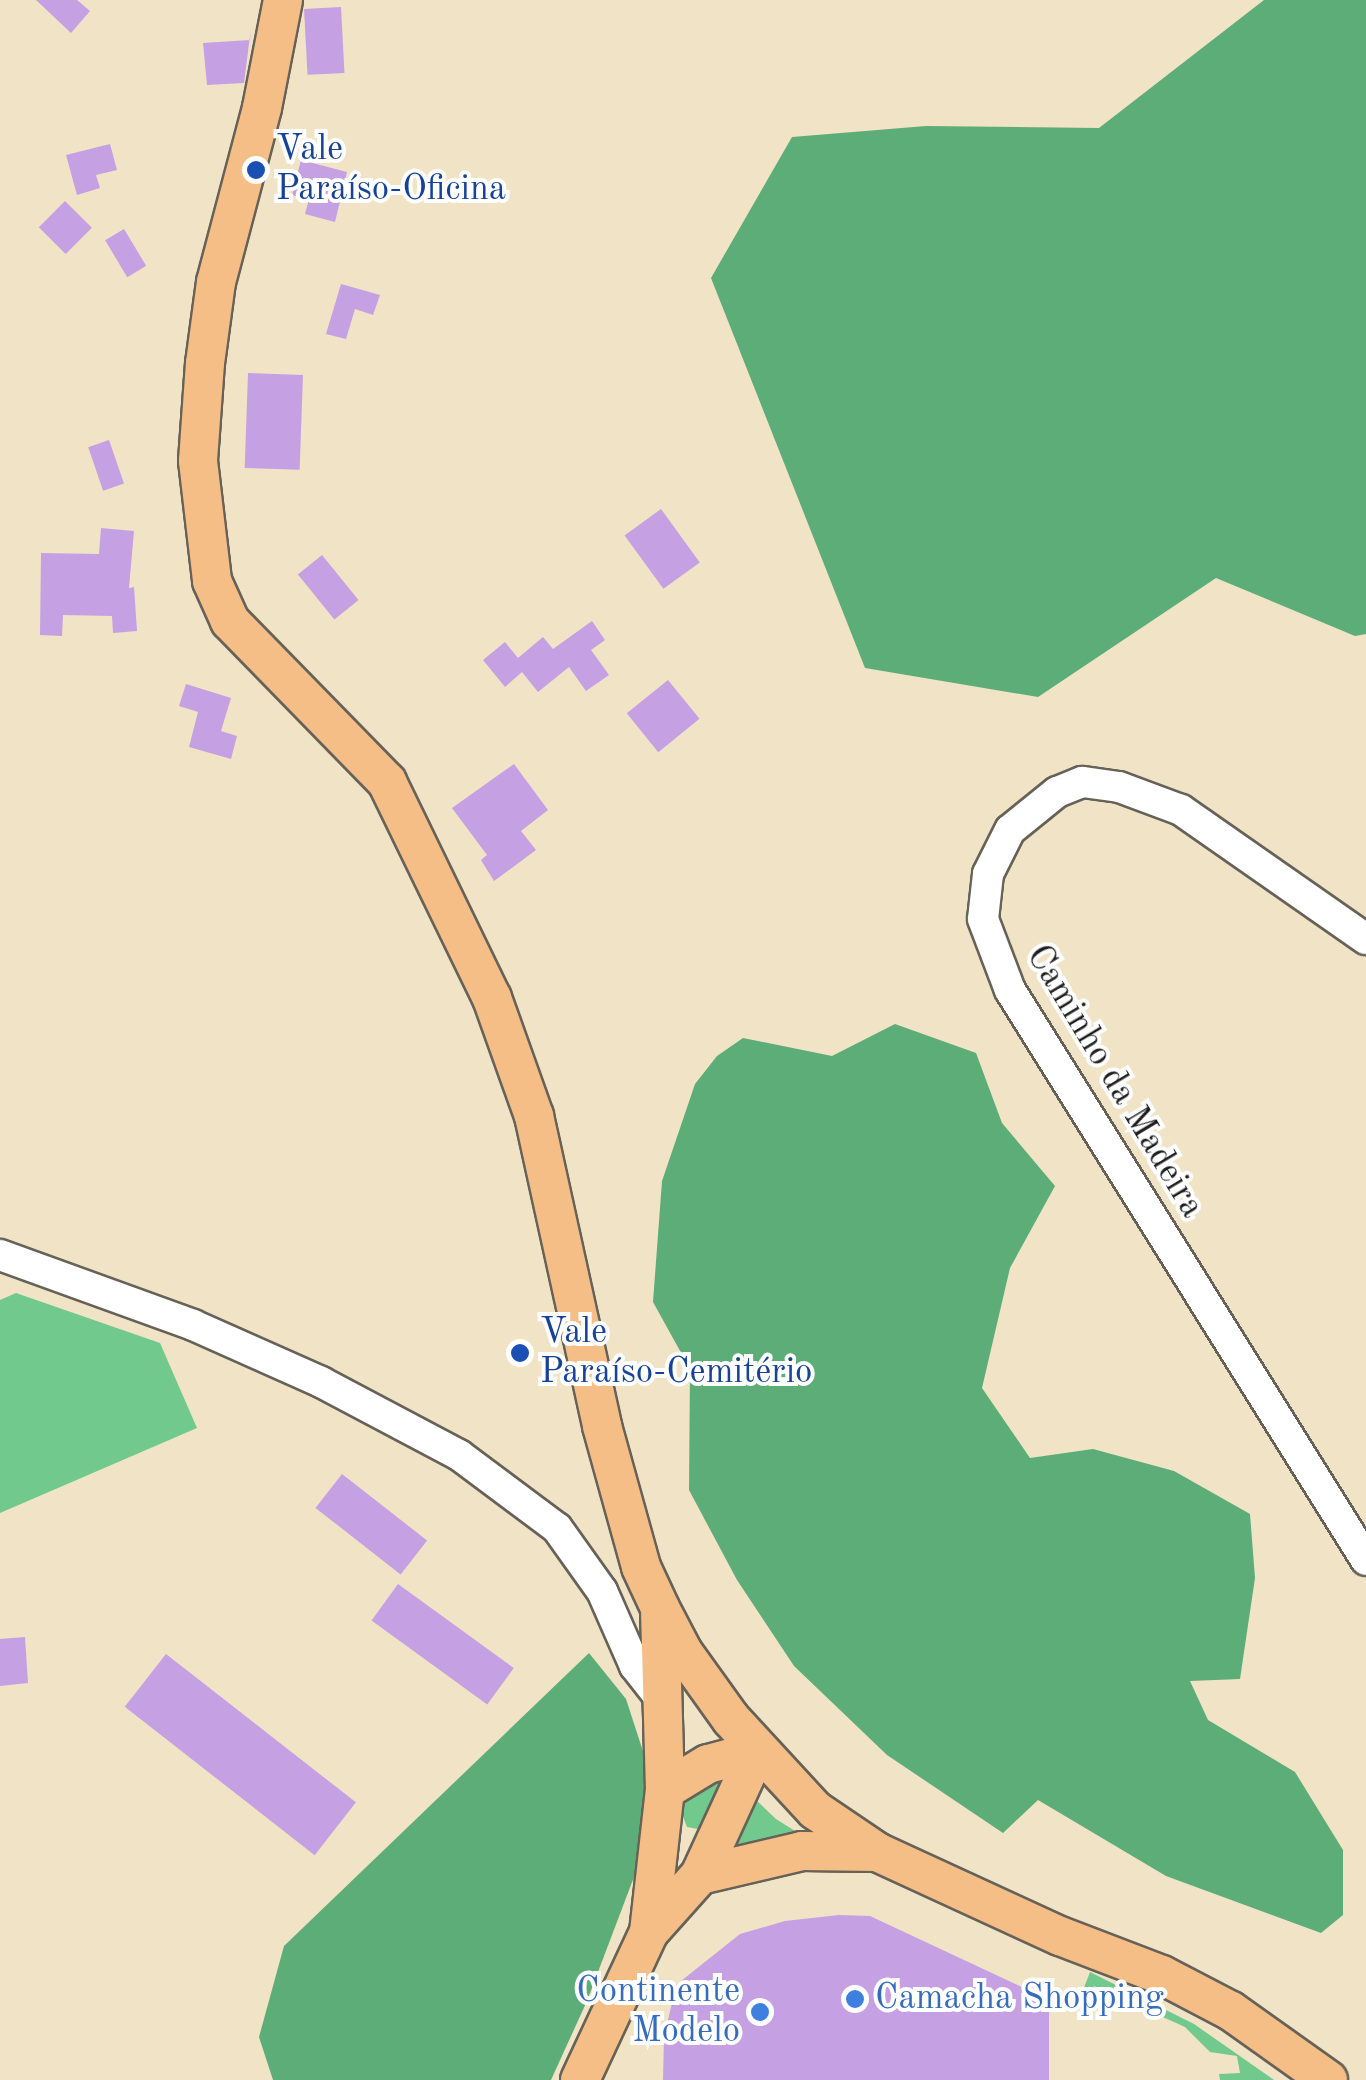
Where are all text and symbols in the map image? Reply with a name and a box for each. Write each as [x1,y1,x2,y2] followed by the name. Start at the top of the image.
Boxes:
[276,129,506,211] place label: Vale Paraíso-Oficina
[245,159,267,181] marker: Vale Paraíso-Oficina
[1016,938,1212,1226] street label: Caminho da Madeira
[540,1312,812,1394] place label: Vale Paraíso-Cemitério
[509,1342,531,1364] marker: Vale Paraíso-Cemitério
[576,1971,740,2053] place label: Continente Modelo
[875,1978,1164,2020] place label: Camacha Shopping
[844,1988,866,2010] marker: Camacha Shopping
[749,2001,771,2023] marker: Continente Modelo

